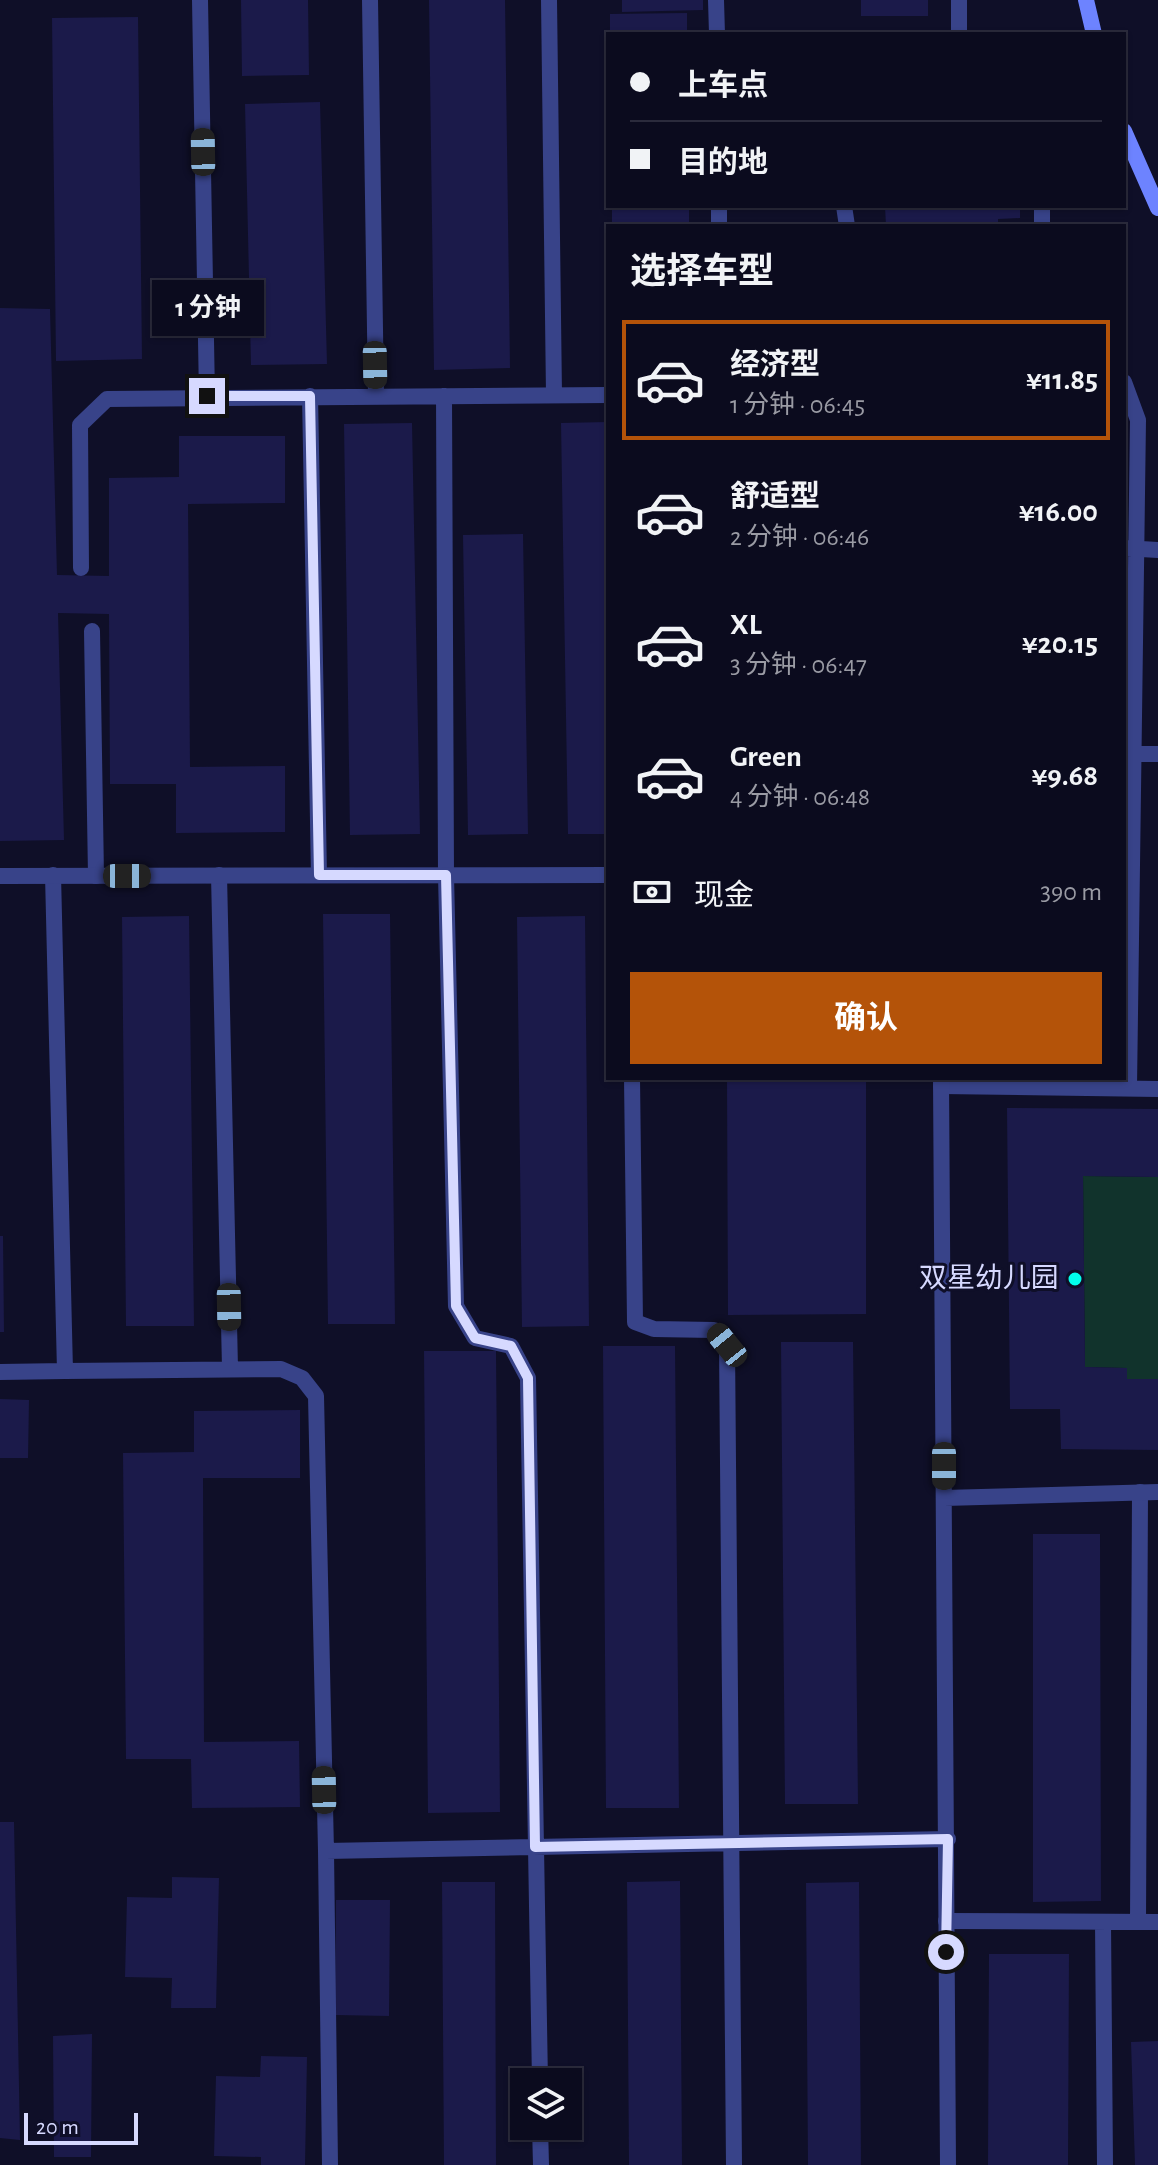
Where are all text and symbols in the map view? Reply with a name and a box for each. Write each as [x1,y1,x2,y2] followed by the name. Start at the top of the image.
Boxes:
[678,71,768,101] text: 上车点
[191,128,215,176] car
[678,148,768,178] text: 目的地
[630,254,774,290] text: 选择车型
[151,280,263,336] callout: 1 分钟
[175,295,241,321] text: 1 分钟
[363,341,387,389] car
[634,344,706,416] icon: car
[730,350,820,380] text: 经济型
[1026,365,1098,395] text: ¥11.85
[189,378,225,414] route end
[730,392,865,418] text: 1 分钟 · 06:45
[634,476,706,548] icon: car
[730,482,820,512] text: 舒适型
[1019,497,1098,527] text: ¥16.00
[730,524,869,550] text: 2 分钟 · 06:46
[634,608,706,680] icon: car
[730,610,762,640] text: XL
[1022,629,1098,659] text: ¥20.15
[730,652,867,678] text: 3 分钟 · 06:47
[634,740,706,812] icon: car
[730,742,802,772] text: Green
[1032,761,1098,791] text: ¥9.68
[730,784,870,810] text: 4 分钟 · 06:48
[103,864,151,888] car
[630,870,674,914] icon: cash
[1040,879,1102,905] text: 390 m
[694,881,754,911] text: 现金
[630,972,1102,1064] button: 确认
[919,1263,1059,1293] place label: 双星幼儿园
[1066,1270,1084,1288] marker: 双星幼儿园
[217,1283,241,1331] car
[703,1319,751,1371] car
[932,1442,956,1490] car
[312,1766,336,1814] car
[928,1934,964,1970] route start
[510,2068,582,2140] map controls
[510,2068,582,2140] button: layers
[24,2109,138,2145] scale bar
[36,2116,79,2138] text: 20 m

